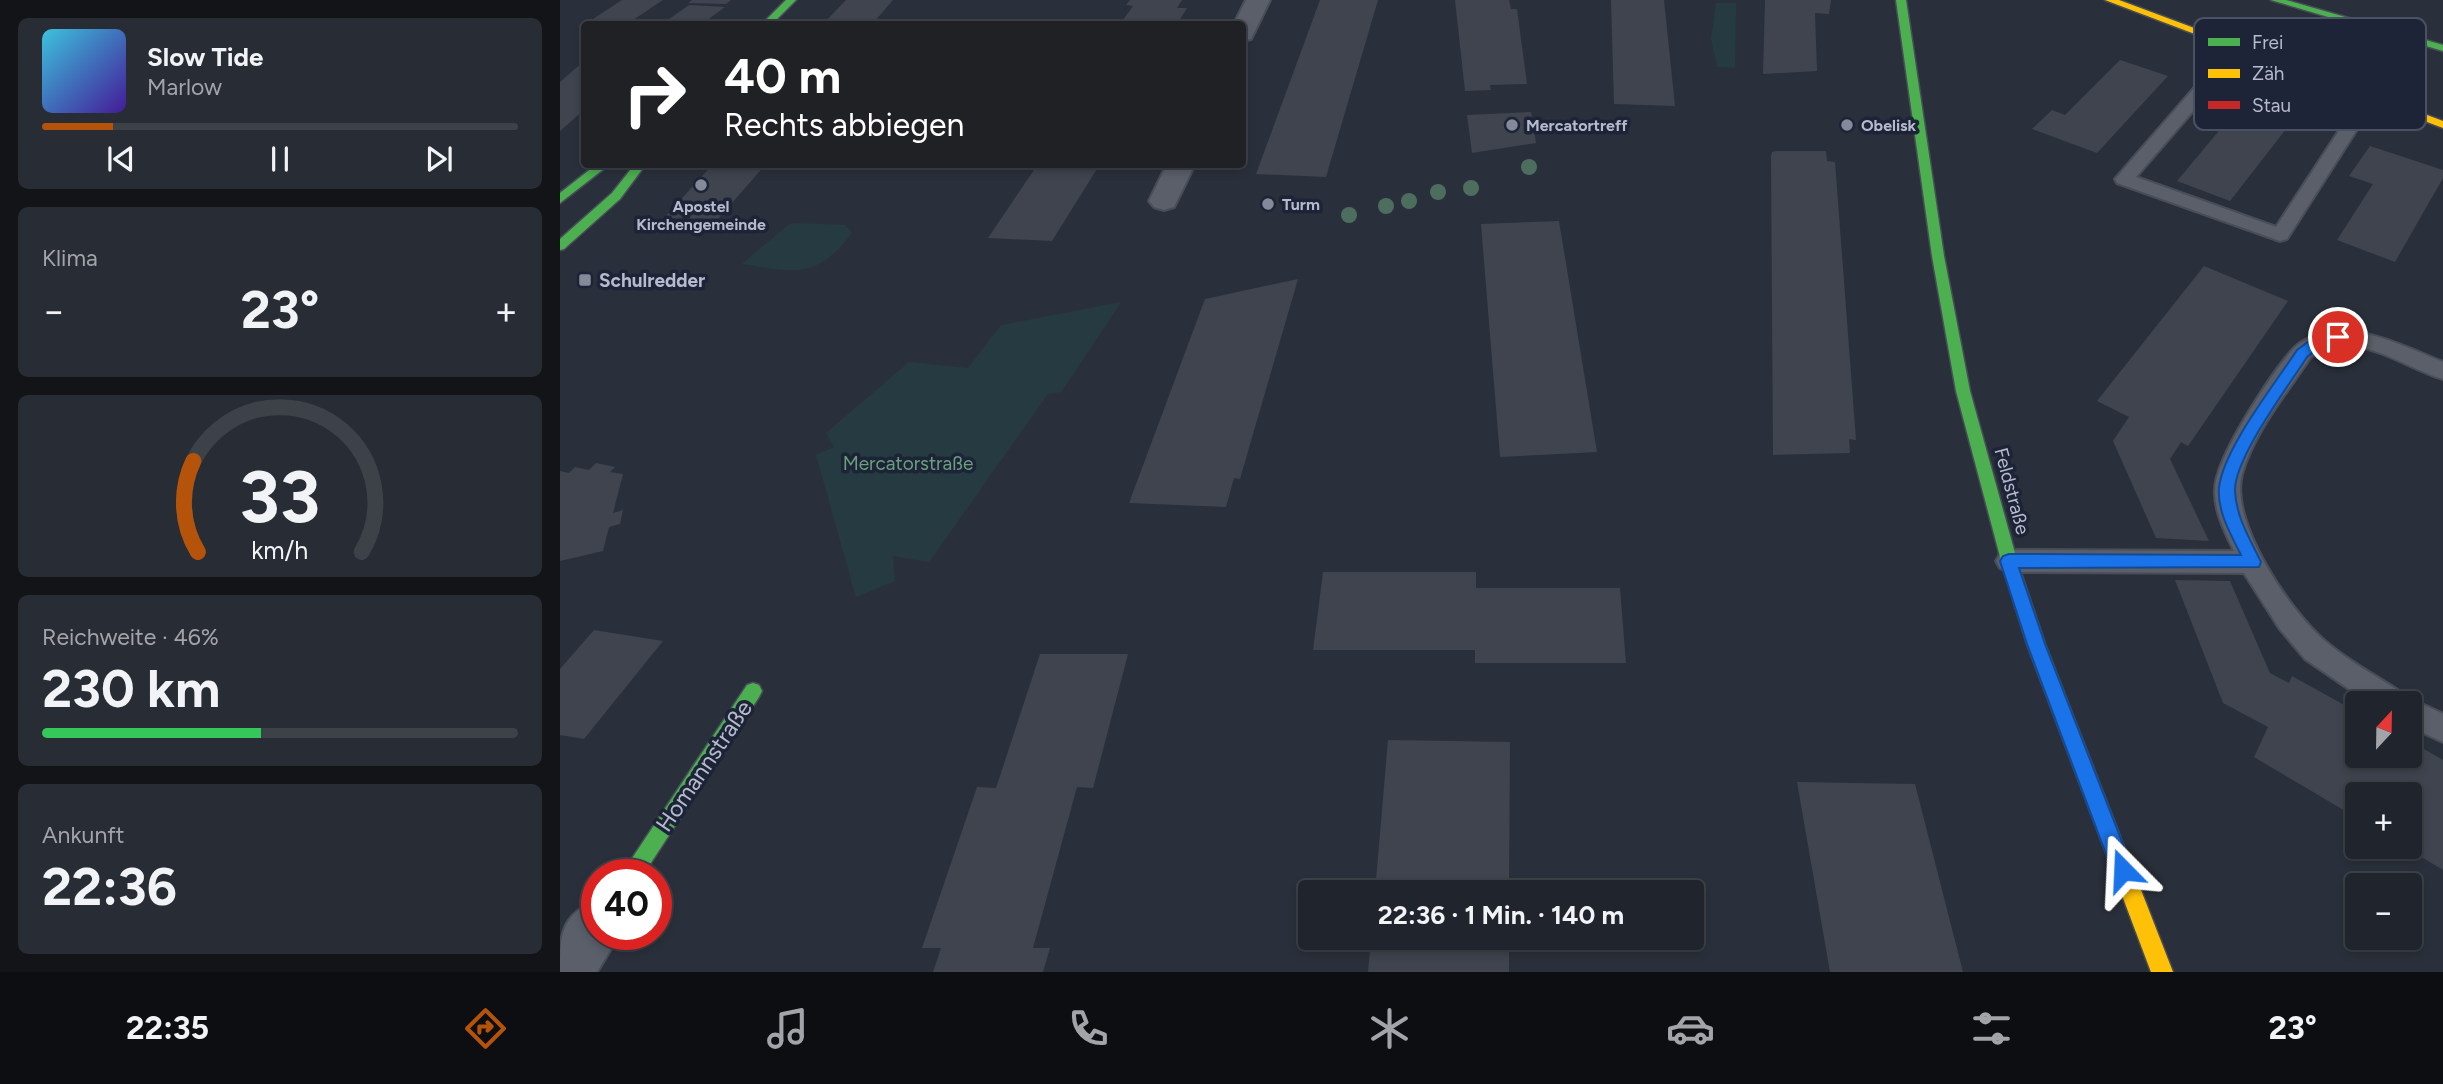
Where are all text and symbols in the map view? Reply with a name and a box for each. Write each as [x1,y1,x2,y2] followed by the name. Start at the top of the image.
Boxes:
[2194,18,2426,130] legend
[2252,31,2283,54] text: Frei
[147,41,263,73] text: Slow Tide
[724,46,841,105] text: 40 m
[609,49,700,140] icon: right
[2252,62,2284,85] text: Zäh
[147,73,222,101] text: Marlow
[2252,94,2291,117] text: Stau
[724,106,964,144] text: Rechts abbiegen
[1526,116,1628,135] place label: Mercatortreff
[1861,116,1917,135] place label: Obelisk
[1504,117,1520,133] marker: Mercatortreff
[1839,117,1855,133] marker: Obelisk
[102,140,140,178] icon: previous
[261,140,299,178] icon: pause
[420,140,458,178] icon: next
[693,177,709,193] marker: Apostel Kirchengemeinde
[1282,195,1320,214] place label: Turm
[1260,196,1276,212] marker: Turm
[636,197,766,234] place label: Apostel Kirchengemeinde
[42,244,98,272] text: Klima
[599,269,705,292] place label: Schulredder
[577,272,593,288] marker: Schulredder
[241,279,319,341] text: 23°
[42,288,66,334] text: −
[494,288,518,334] text: +
[2308,307,2368,367] pin
[2319,318,2357,356] icon: arrive
[1989,445,2035,537] street label: Feldstraße
[843,452,973,475] park label: Mercatorstraße
[240,453,320,540] text: 33
[251,535,309,565] text: km/h
[42,623,219,651] text: Reichweite · 46%
[42,658,220,720] text: 230 km
[2345,691,2422,768] north arrow
[2345,691,2422,950] map controls
[650,695,758,837] street label: Homannstraße
[2345,782,2422,859] button: +
[42,821,124,849] text: Ankunft
[2086,833,2160,907] position arrow
[42,856,177,918] text: 22:36
[581,859,672,950] speed limit sign: 40
[2345,873,2422,950] button: −
[1378,899,1624,931] text: 22:36 · 1 Min. · 140 m
[461,1004,510,1053] icon: directions
[763,1004,812,1053] icon: music
[1064,1004,1113,1053] icon: phone
[1365,1004,1414,1053] icon: climate
[1666,1004,1715,1053] icon: car
[1967,1004,2016,1053] icon: filters
[126,1009,209,1047] text: 22:35
[2268,1009,2317,1047] text: 23°

